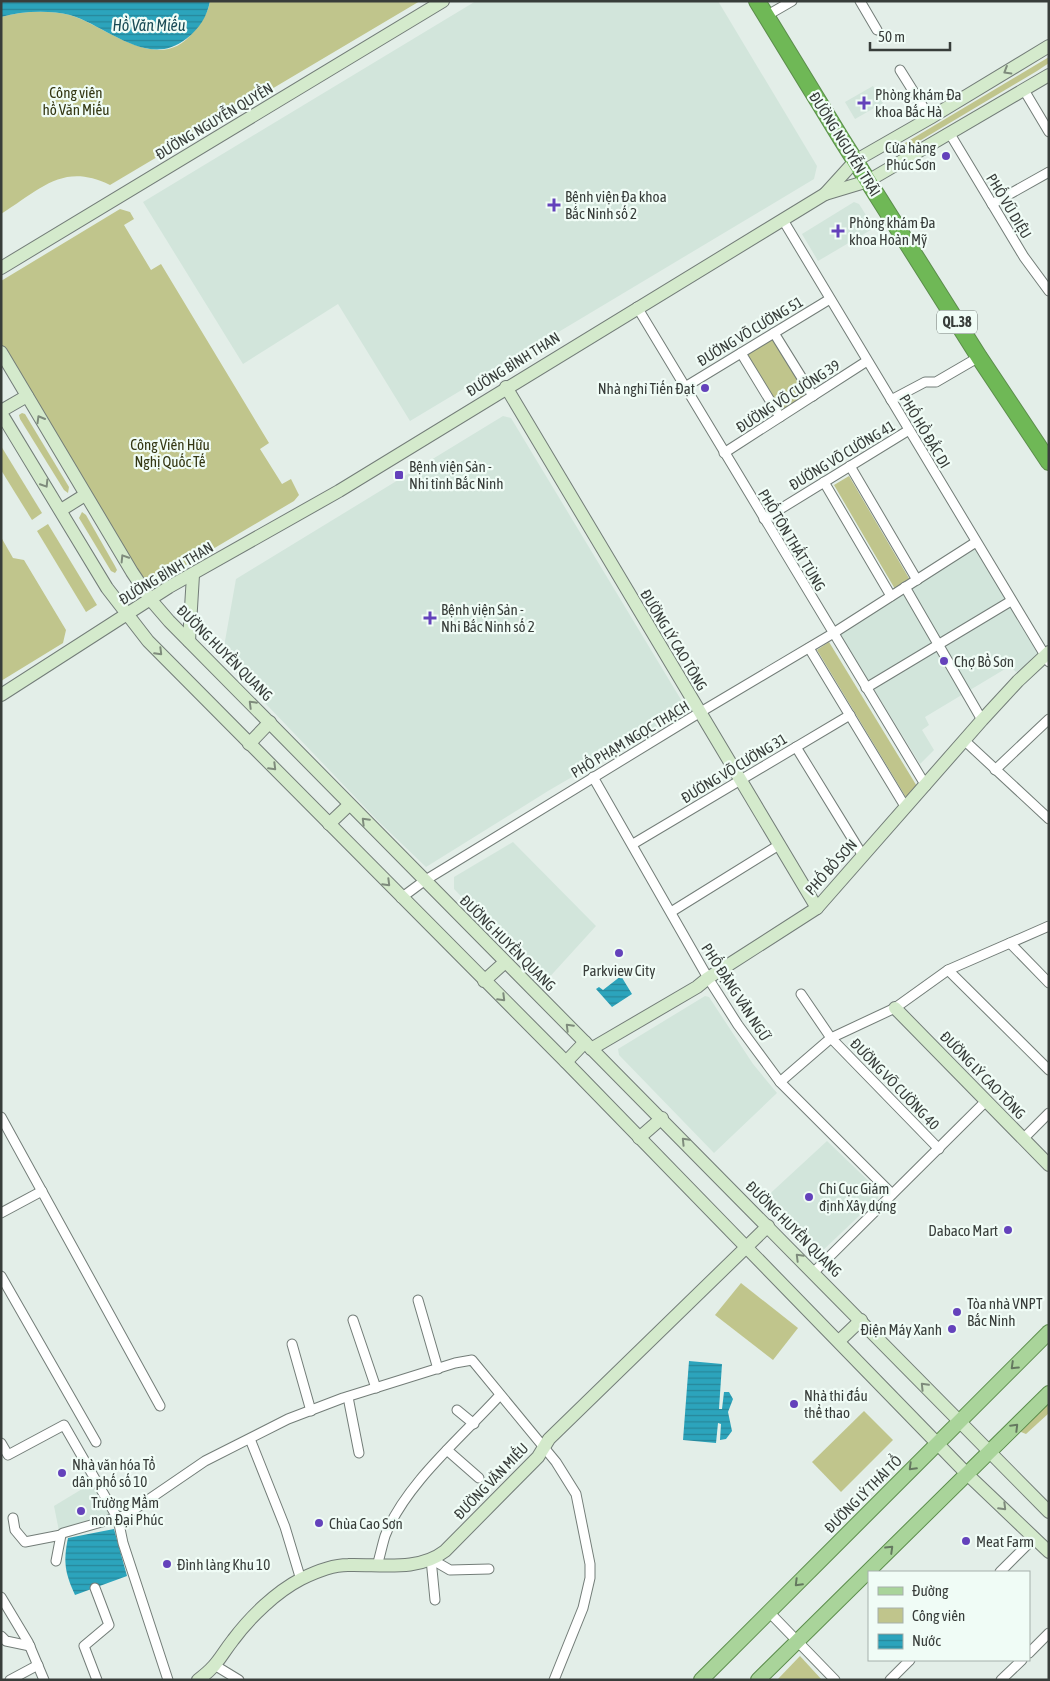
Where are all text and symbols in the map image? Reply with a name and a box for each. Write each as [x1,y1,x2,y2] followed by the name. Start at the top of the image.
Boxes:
[112,15,186,34] water label: Hồ Văn Miếu
[870,20,950,52] scale bar
[878,28,905,45] text: 50 m
[1004,65,1013,75] one-way arrow
[152,78,276,163] street label: ĐƯỜNG NGUYỄN QUYỀN
[42,84,110,118] park label: Công viên hồ Văn Miếu
[875,86,962,120] place label: Phòng khám Đa khoa Bắc Hà
[806,88,885,199] street label: ĐƯỜNG NGUYỄN TRÃI
[857,96,871,110] marker: Phòng khám Đa khoa Bắc Hà
[885,139,937,173] place label: Cửa hàng Phúc Sơn
[940,150,952,162] marker: Cửa hàng Phúc Sơn
[983,170,1036,241] street label: PHỐ VŨ DIỆU
[565,188,667,222] place label: Bệnh viện Đa khoa Bắc Ninh số 2
[547,198,561,212] marker: Bệnh viện Đa khoa Bắc Ninh số 2
[849,214,936,248] place label: Phòng khám Đa khoa Hoàn Mỹ
[831,224,845,238] marker: Phòng khám Đa khoa Hoàn Mỹ
[694,293,806,369] street label: ĐƯỜNG VÕ CƯỜNG 51
[937,311,977,334] road number: QL.38
[463,328,563,400] street label: ĐƯỜNG BÌNH THAN
[733,356,843,436] street label: ĐƯỜNG VÕ CƯỜNG 39
[598,380,695,397] place label: Nhà nghỉ Tiến Đạt
[699,382,711,394] marker: Nhà nghỉ Tiến Đạt
[896,390,955,471] street label: PHỐ HỒ ĐẮC DI
[37,415,47,424] one-way arrow
[786,417,898,493] street label: ĐƯỜNG VÕ CƯỜNG 41
[130,436,210,470] park label: Công Viên Hữu Nghị Quốc Tế
[409,458,504,492] place label: Bệnh viện Sản - Nhi tỉnh Bắc Ninh
[393,469,405,481] marker: Bệnh viện Sản - Nhi tỉnh Bắc Ninh
[39,478,49,487] one-way arrow
[755,485,830,594] street label: PHỐ TÔN THẤT TÙNG
[116,538,216,608] street label: ĐƯỜNG BÌNH THAN
[120,554,130,563] one-way arrow
[637,586,711,694] street label: ĐƯỜNG LÝ CAO TÔNG
[174,601,277,704] street label: ĐƯỜNG HUYỀN QUANG
[441,601,535,635] place label: Bệnh viện Sản - Nhi Bắc Ninh số 2
[423,611,437,625] marker: Bệnh viện Sản - Nhi Bắc Ninh số 2
[153,646,162,655] one-way arrow
[954,653,1014,670] place label: Chợ Bồ Sơn
[938,655,950,667] marker: Chợ Bồ Sơn
[567,696,692,781] street label: PHỐ PHẠM NGỌC THẠCH
[249,701,258,710] one-way arrow
[678,730,790,806] street label: ĐƯỜNG VÕ CƯỜNG 31
[267,762,276,771] one-way arrow
[362,818,371,827] one-way arrow
[801,835,860,898] street label: PHỐ BỒ SƠN
[381,877,390,886] one-way arrow
[457,891,560,994] street label: ĐƯỜNG HUYỀN QUANG
[698,940,775,1044] street label: PHỐ ĐẶNG VĂN NGỮ
[613,947,625,959] marker: Parkview City
[582,962,656,979] place label: Parkview City
[496,992,505,1001] one-way arrow
[566,1024,575,1033] one-way arrow
[937,1028,1029,1122] street label: ĐƯỜNG LÝ CAO TÔNG
[847,1035,943,1133] street label: ĐƯỜNG VÕ CƯỜNG 40
[682,1138,691,1147] one-way arrow
[743,1177,846,1280] street label: ĐƯỜNG HUYỀN QUANG
[819,1180,897,1214] place label: Chi Cục Giám định Xây dựng
[803,1191,815,1203] marker: Chi Cục Giám định Xây dựng
[928,1222,998,1239] place label: Dabaco Mart
[1002,1224,1014,1236] marker: Dabaco Mart
[796,1254,805,1263] one-way arrow
[967,1295,1043,1329] place label: Tòa nhà VNPT Bắc Ninh
[951,1306,963,1318] marker: Tòa nhà VNPT Bắc Ninh
[860,1321,942,1338] place label: Điện Máy Xanh
[946,1323,958,1335] marker: Điện Máy Xanh
[1011,1360,1020,1369] one-way arrow
[921,1383,930,1392] one-way arrow
[804,1387,868,1421] place label: Nhà thi đấu thể thao
[788,1398,800,1410] marker: Nhà thi đấu thể thao
[1009,1424,1018,1433] one-way arrow
[450,1439,532,1523] street label: ĐƯỜNG VĂN MIẾU
[820,1450,905,1536] street label: ĐƯỜNG LÝ THÁI TỔ
[72,1456,156,1490] place label: Nhà văn hóa Tổ dân phố số 10
[908,1462,917,1471] one-way arrow
[56,1467,68,1479] marker: Nhà văn hóa Tổ dân phố số 10
[91,1494,163,1528] place label: Trường Mầm non Đại Phúc
[997,1501,1006,1510] one-way arrow
[75,1505,87,1517] marker: Trường Mầm non Đại Phúc
[329,1515,403,1532] place label: Chùa Cao Sơn
[313,1517,325,1529] marker: Chùa Cao Sơn
[976,1533,1034,1550] place label: Meat Farm
[960,1535,972,1547] marker: Meat Farm
[885,1546,894,1555] one-way arrow
[177,1556,270,1573] place label: Đình làng Khu 10
[161,1558,173,1570] marker: Đình làng Khu 10
[868,1571,1030,1661] legend
[794,1577,803,1586] one-way arrow
[912,1582,949,1599] text: Đường
[912,1607,965,1624] text: Công viên
[912,1632,941,1649] text: Nước

